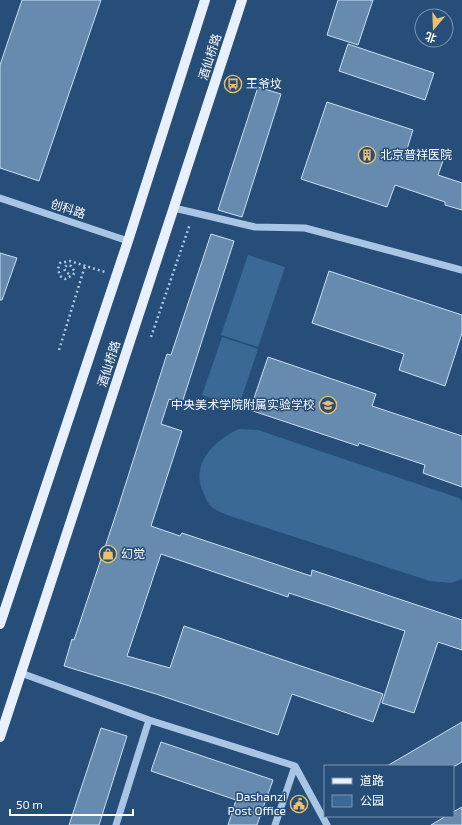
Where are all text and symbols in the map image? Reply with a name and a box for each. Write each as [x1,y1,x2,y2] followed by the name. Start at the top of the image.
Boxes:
[414,8,454,48] north arrow
[423,30,438,46] text: 北
[195,32,223,82] street label: 酒仙桥路
[223,74,243,94] bus stop icon: 王爷坟
[246,76,282,90] place label: 王爷坟
[357,145,377,165] building icon: 北京普祥医院
[380,147,452,161] place label: 北京普祥医院
[49,196,88,220] street label: 创科路
[94,339,122,389] street label: 酒仙桥路
[318,395,338,415] school or university icon: 中央美术学院附属实验学校
[171,397,315,411] place label: 中央美术学院附属实验学校
[98,544,118,564] shop icon: 幻觉
[121,546,145,560] place label: 幻觉
[324,765,454,817] legend
[360,773,384,787] text: 道路
[227,789,286,817] place label: Dashanzi Post Office
[10,791,133,817] scale bar
[360,793,384,807] text: 公园
[289,794,309,814] public building icon: Dashanzi Post Office
[16,797,43,811] text: 50 m

